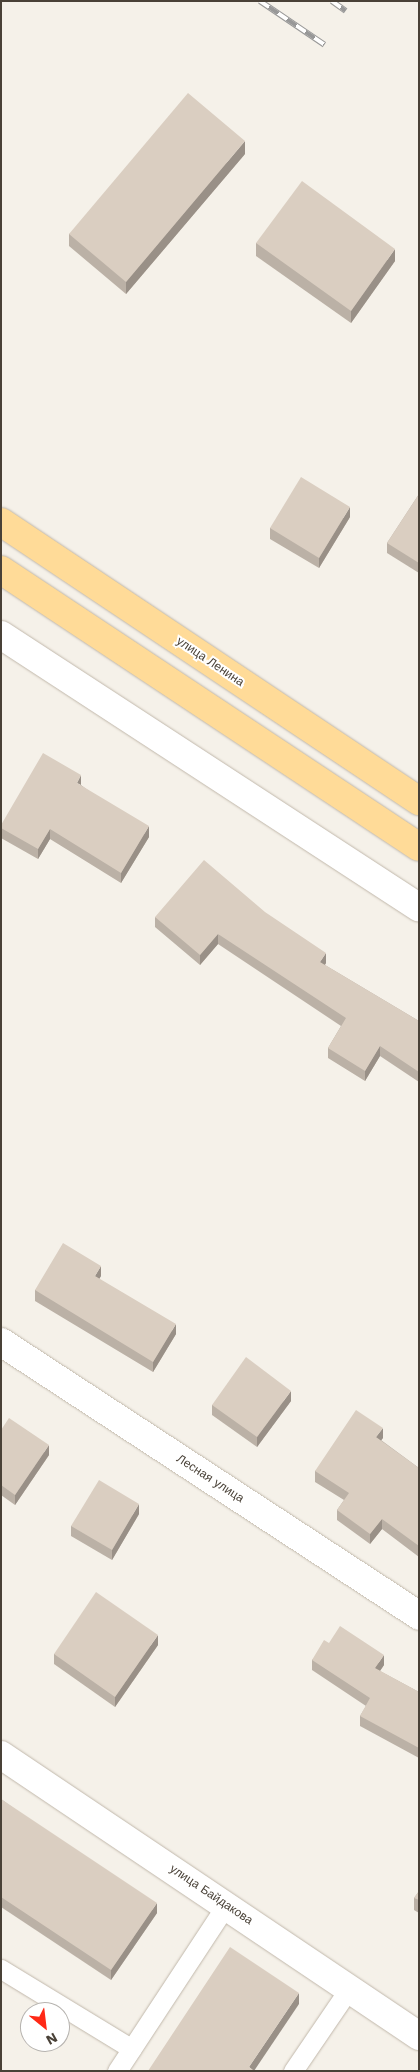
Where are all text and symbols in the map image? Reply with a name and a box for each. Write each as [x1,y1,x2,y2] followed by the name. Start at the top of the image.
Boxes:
[174,634,246,690] street label: улица Ленина
[174,1452,246,1506] street label: Лесная улица
[167,1862,255,1928] street label: улица Байдакова
[20,2002,70,2052] north arrow
[43,2030,60,2049] text: N

